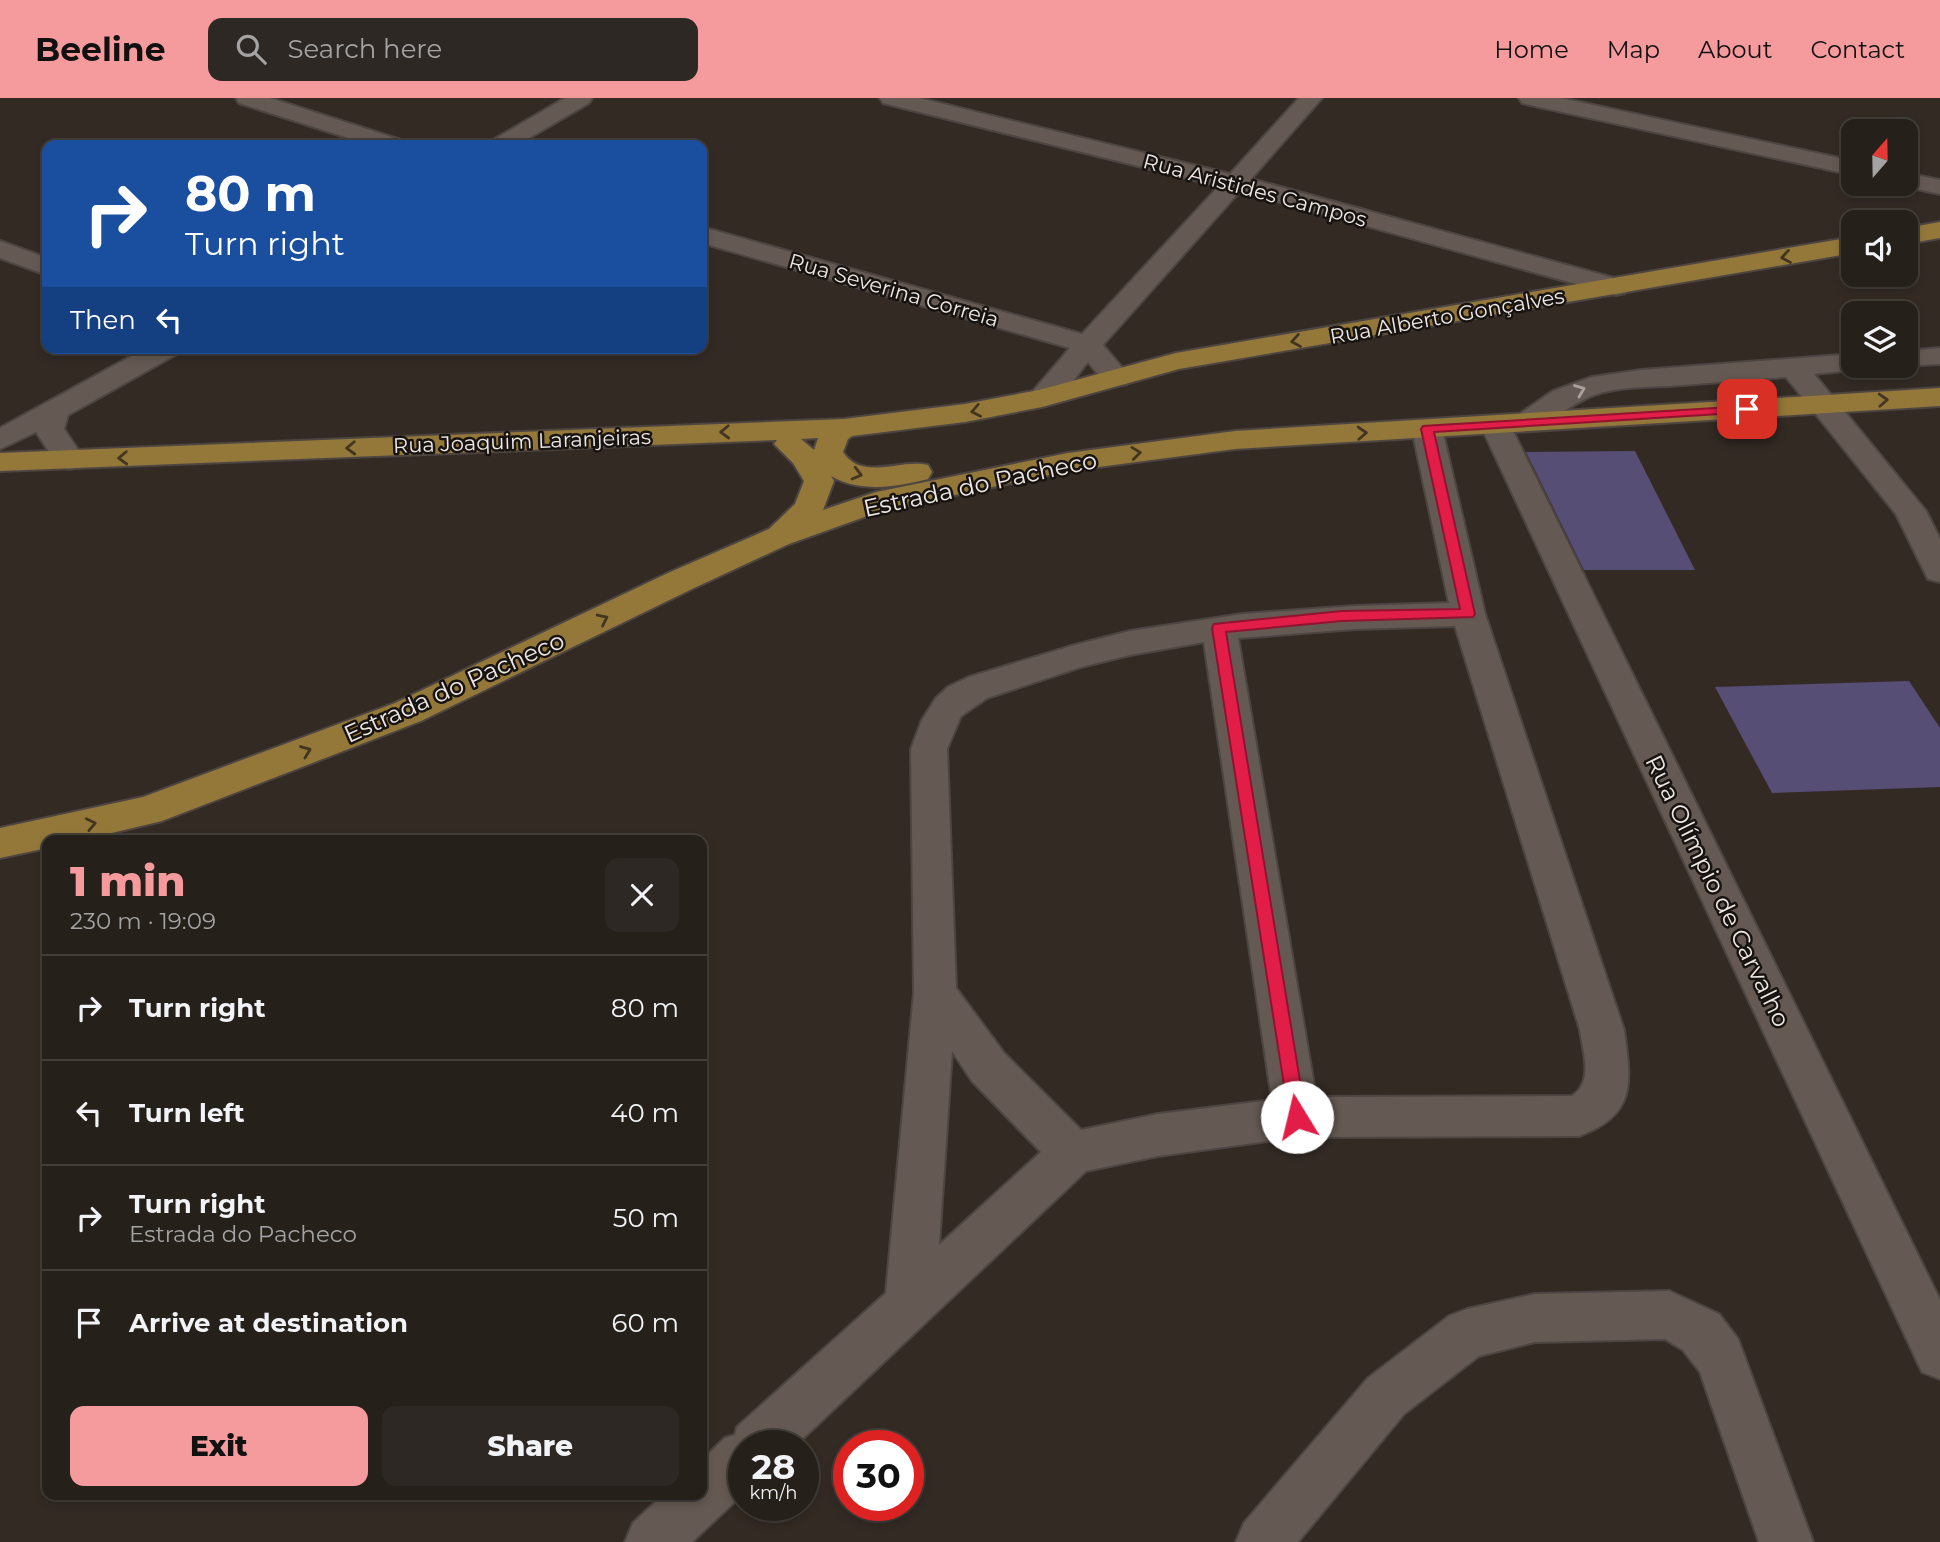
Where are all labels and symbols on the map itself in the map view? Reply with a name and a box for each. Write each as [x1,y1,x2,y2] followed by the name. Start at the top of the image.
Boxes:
[1841,119,1918,196] north arrow
[1141,148,1369,232] street label: Rua Aristides Campos
[786,248,1002,332] street label: Rua Severina Correia
[1780,249,1792,264] one-way arrow
[1328,283,1566,349] street label: Rua Alberto Gonçalves
[1290,333,1302,348] one-way arrow
[1717,379,1777,439] pin
[1573,385,1585,399] one-way arrow
[1878,393,1889,408] one-way arrow
[970,403,982,418] one-way arrow
[393,424,651,458] street label: Rua Joaquim Laranjeiras
[719,425,730,440] one-way arrow
[1357,425,1368,440] one-way arrow
[345,441,356,456] one-way arrow
[861,445,1099,523] street label: Estrada do Pacheco
[1130,446,1142,461] one-way arrow
[117,450,128,465] one-way arrow
[851,466,863,480] one-way arrow
[596,613,608,627] one-way arrow
[339,625,569,749] street label: Estrada do Pacheco
[299,746,311,760] one-way arrow
[1639,750,1797,1032] street label: Rua Olímpio de Carvalho
[85,817,97,832] one-way arrow
[1260,1080,1334,1154] position arrow
[833,1430,924,1521] speed limit sign: 30

